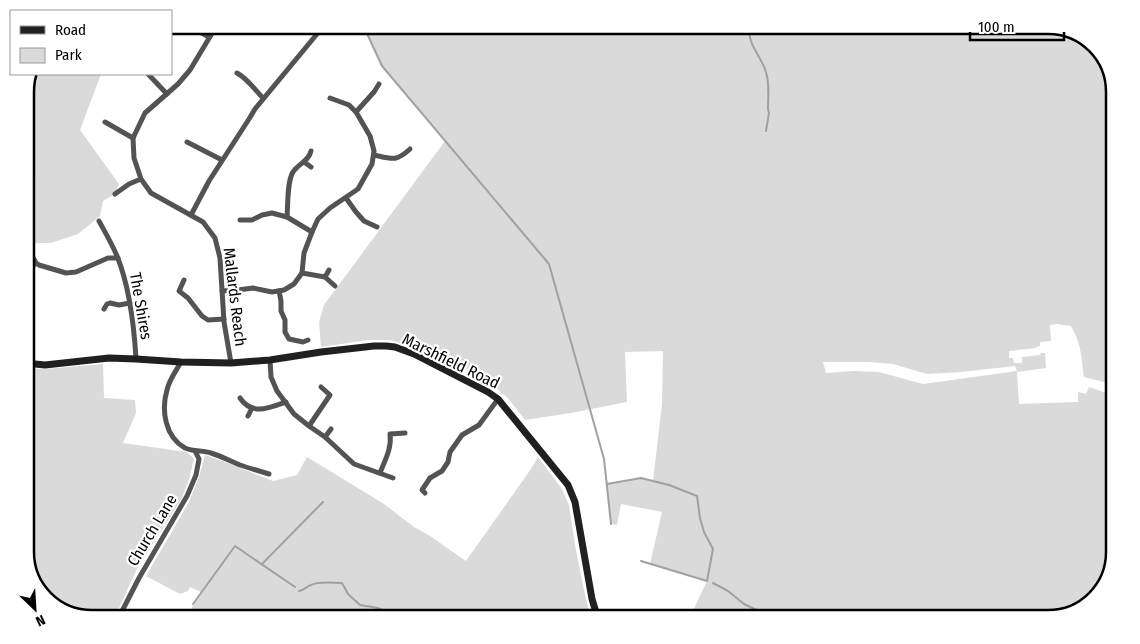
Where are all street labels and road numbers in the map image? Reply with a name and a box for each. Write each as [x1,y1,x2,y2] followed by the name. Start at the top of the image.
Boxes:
[220,247,250,347] street label: Mallards Reach
[126,271,156,341] street label: The Shires
[399,329,503,393] street label: Marshfield Road
[123,491,181,569] street label: Church Lane

